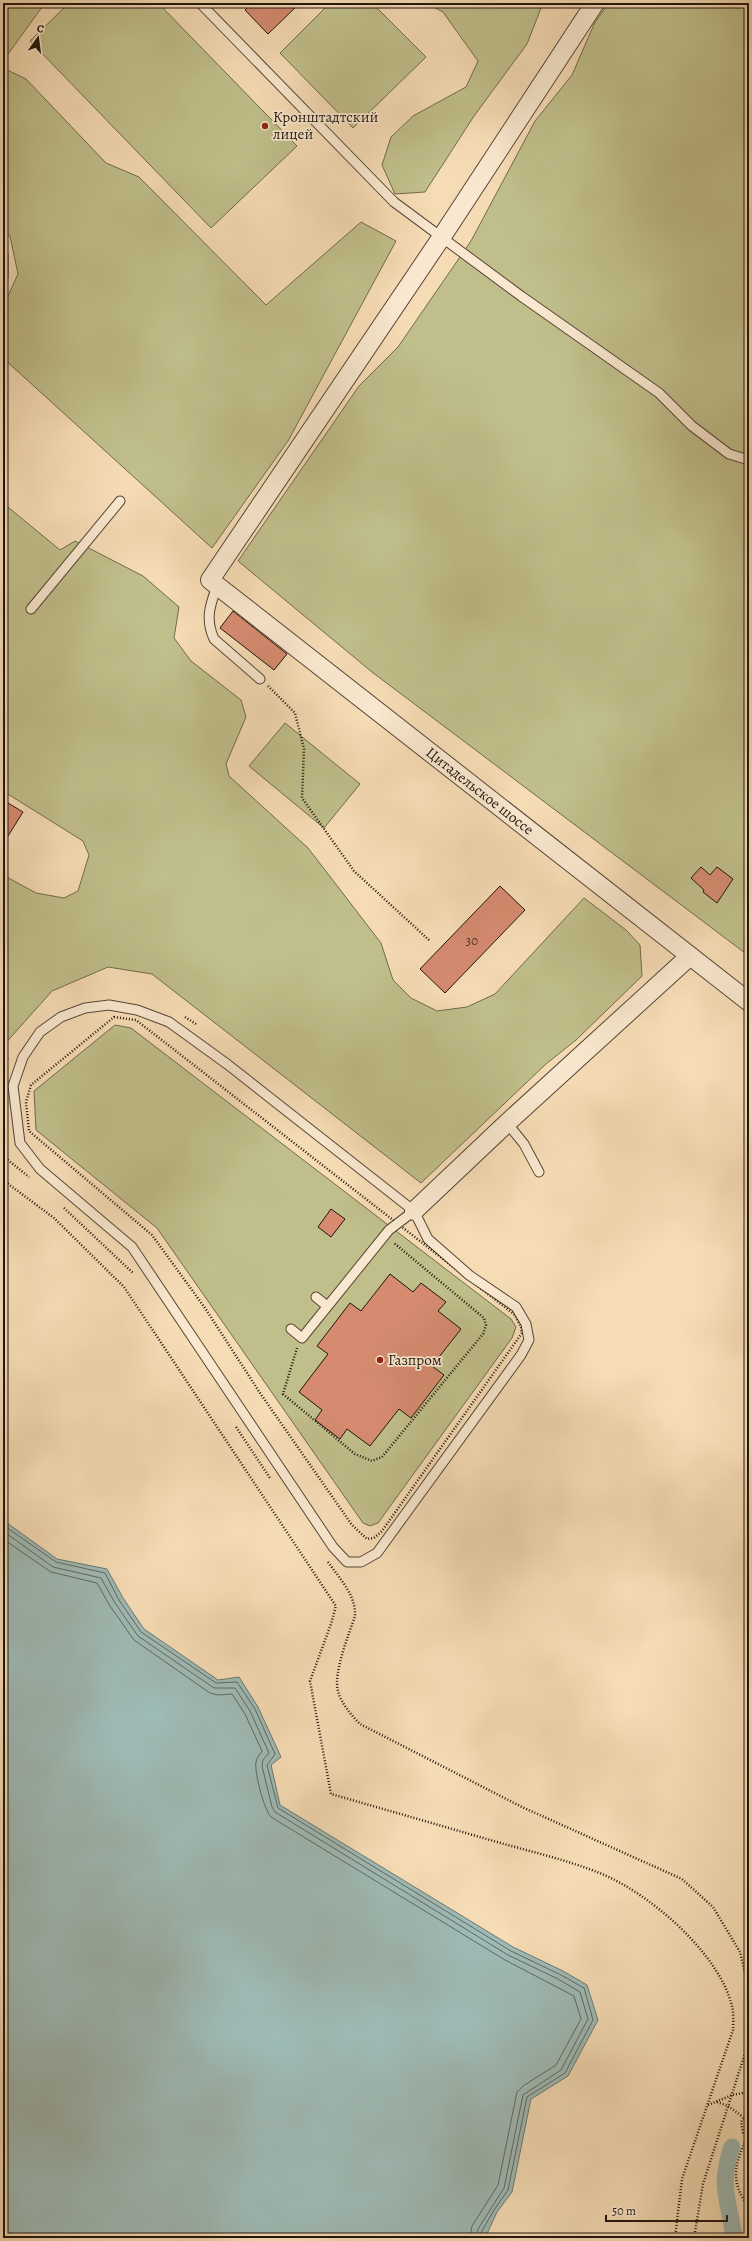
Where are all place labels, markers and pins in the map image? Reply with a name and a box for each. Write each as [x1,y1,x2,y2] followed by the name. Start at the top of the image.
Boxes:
[273,107,378,144] place label: Кронштадтский лицей
[260,121,270,131] marker: Кронштадтский лицей
[388,1350,442,1370] place label: Газпром
[375,1355,385,1365] marker: Газпром

